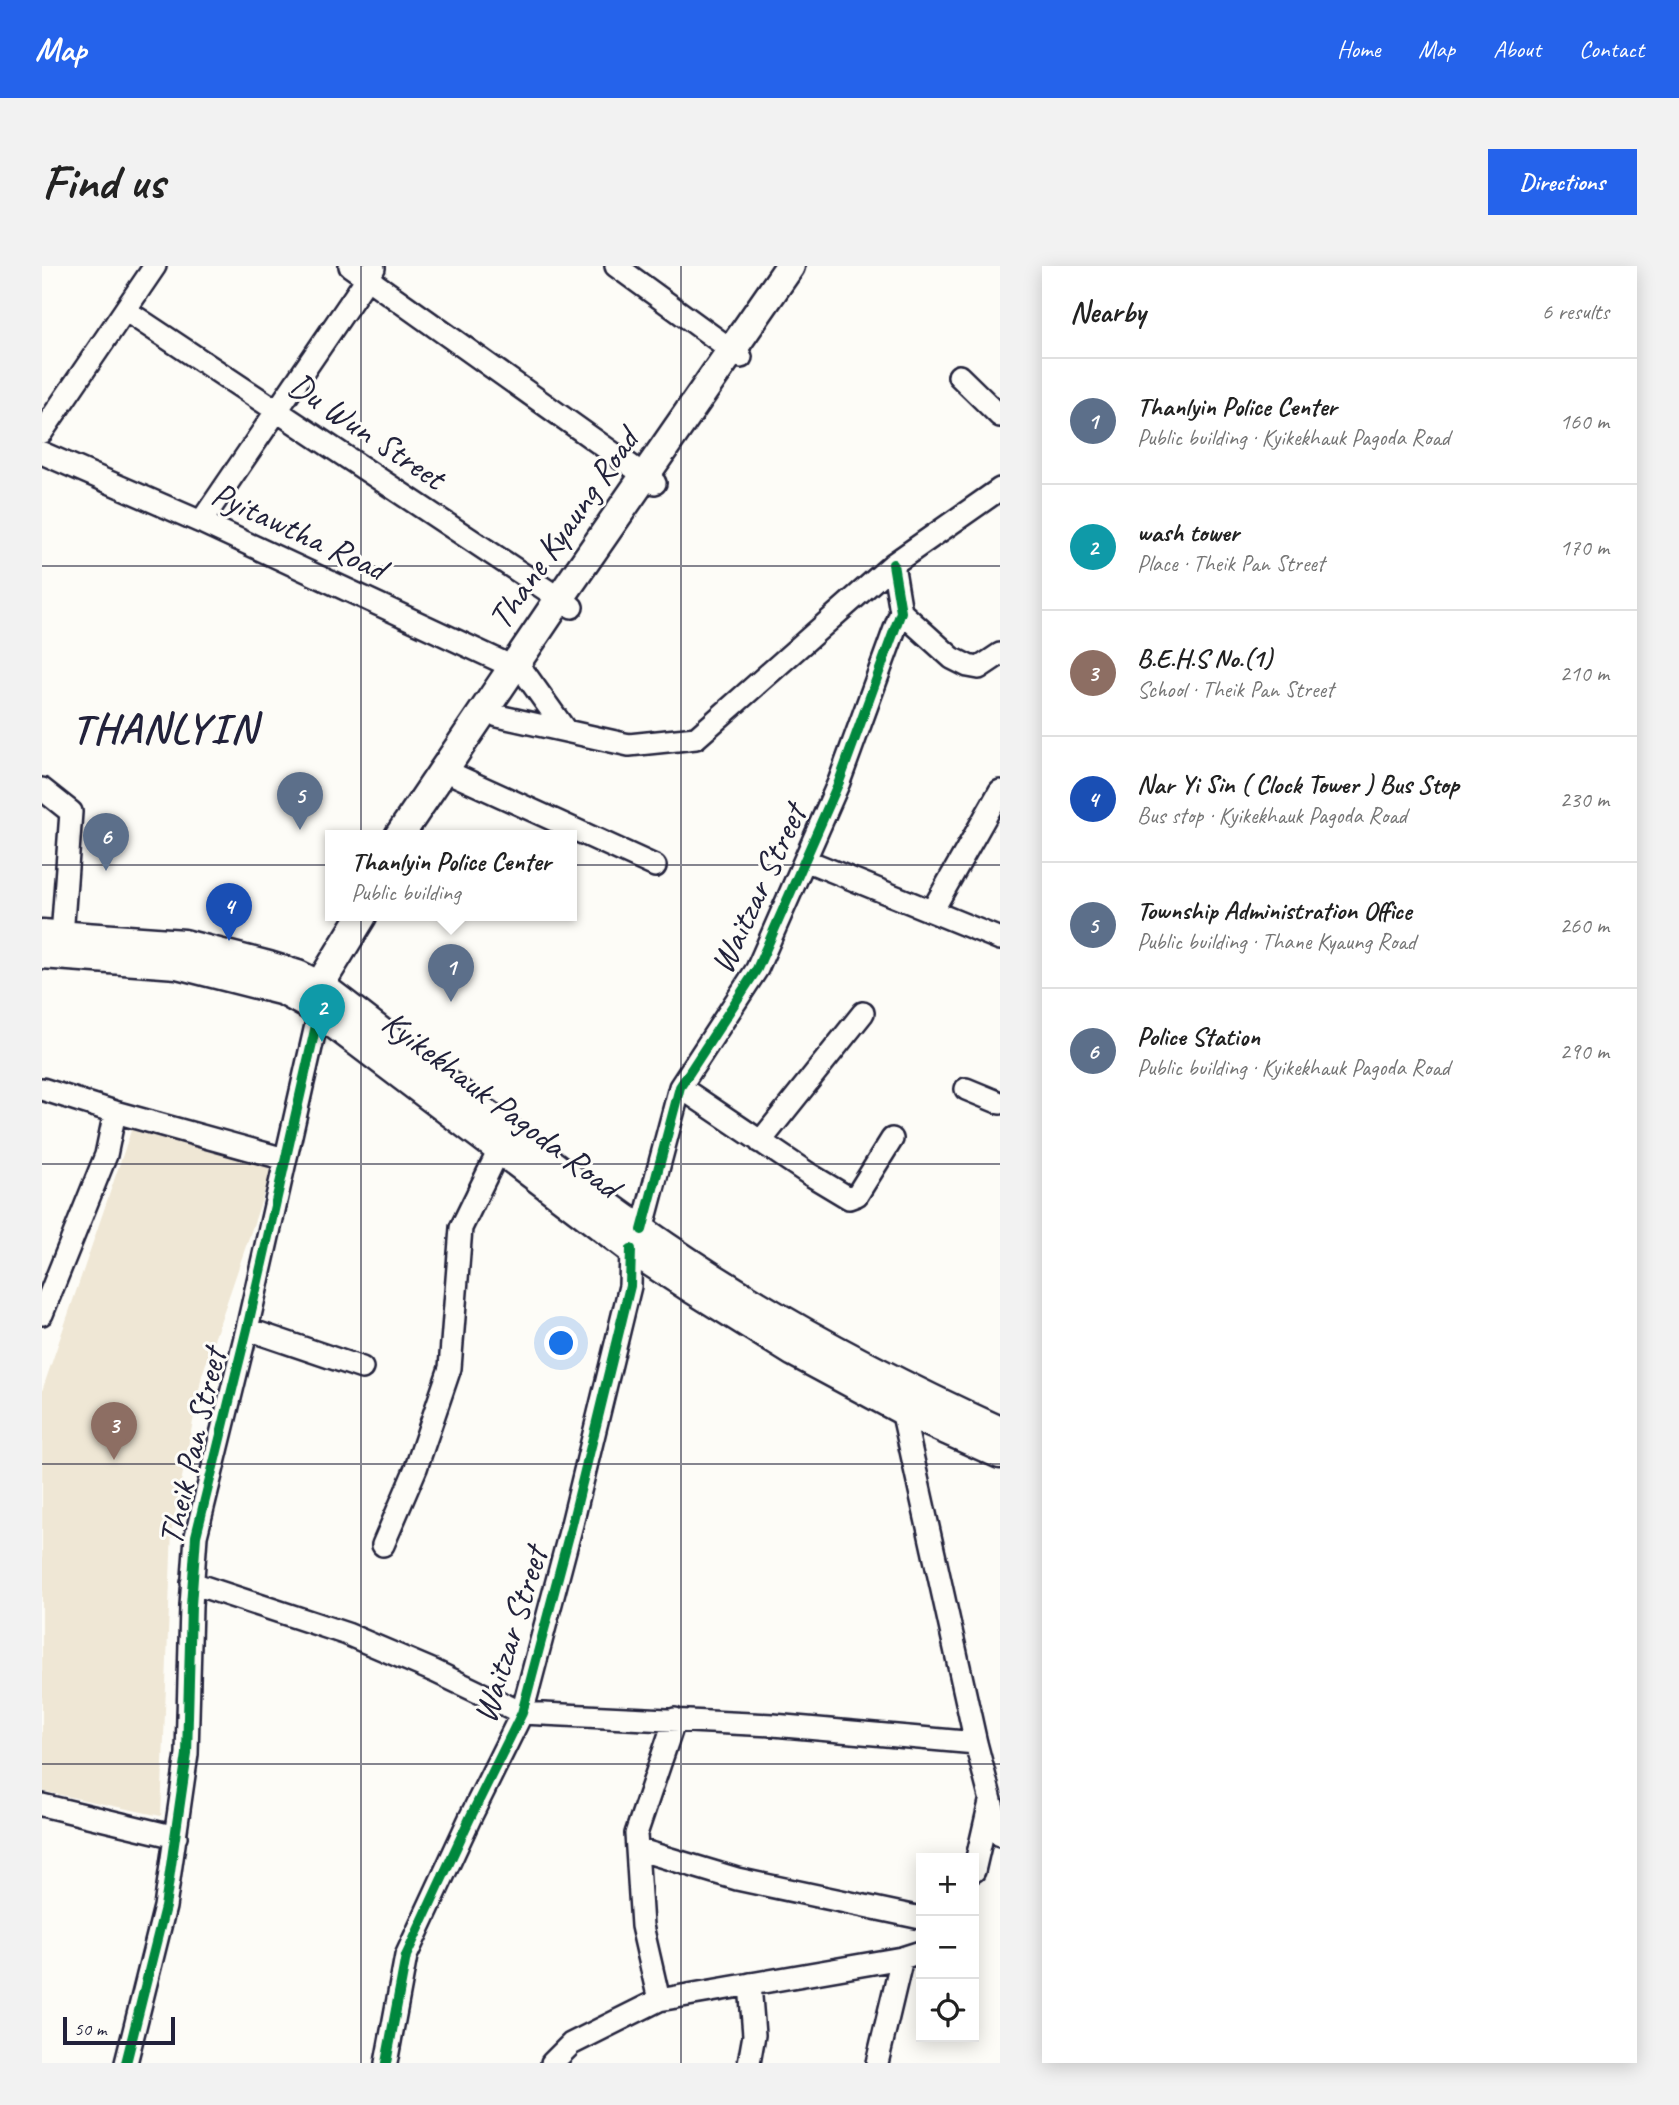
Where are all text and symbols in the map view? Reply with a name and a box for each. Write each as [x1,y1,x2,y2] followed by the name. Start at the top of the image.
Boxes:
[35,28,86,70] text: Map
[1337,34,1380,64] text: Home
[1418,34,1455,64] text: Map
[1493,34,1541,64] text: About
[1579,34,1644,64] text: Contact
[1488,149,1637,215] button: Directions
[42,151,164,213] text: Find us
[1070,293,1146,331] text: Nearby
[1542,297,1609,326] text: 6 results
[280,362,457,502] street label: Du Wun Street
[1137,390,1337,423] text: Thanlyin Police Center
[1088,407,1098,436] text: 1
[1560,407,1609,436] text: 160 m
[477,416,652,638] street label: Thane Kyaung Road
[1137,423,1450,452] text: Public building · Kyikekhauk Pagoda Road
[205,471,398,593] street label: Pyitawtha Road
[1137,516,1239,549] text: wash tower
[1088,533,1098,562] text: 2
[1560,533,1609,562] text: 170 m
[1137,549,1324,578] text: Place · Theik Pan Street
[1137,642,1272,675] text: B.E.H.S No.(1)
[1088,659,1098,688] text: 3
[1560,659,1609,688] text: 210 m
[1137,675,1334,704] text: School · Theik Pan Street
[72,702,263,755] district label: THANLYIN
[1137,768,1459,801] text: Nar Yi Sin ( Clock Tower ) Bus Stop
[277,772,323,830] pin: 5
[1088,785,1098,814] text: 4
[1560,785,1609,814] text: 230 m
[699,793,819,981] street label: Waitzar Street
[1137,801,1407,830] text: Bus stop · Kyikekhauk Pagoda Road
[83,813,129,871] pin: 6
[325,830,577,921] popup
[351,845,551,878] text: Thanlyin Police Center
[351,878,460,907] text: Public building
[206,883,252,941] pin: 4
[1137,894,1412,927] text: Township Administration Office
[1088,911,1098,940] text: 5
[1560,911,1609,940] text: 260 m
[1137,927,1416,956] text: Public building · Thane Kyaung Road
[428,944,474,1002] pin: 1
[299,984,345,1042] pin: 2
[373,1000,633,1211] street label: Kyikekhauk Pagoda Road
[1137,1020,1260,1053] text: Police Station
[1088,1037,1098,1066] text: 6
[1560,1037,1609,1066] text: 290 m
[1137,1053,1450,1082] text: Public building · Kyikekhauk Pagoda Road
[544,1326,578,1360] your location
[148,1340,237,1550] street label: Theik Pan Street
[91,1402,137,1460] pin: 3
[462,1538,559,1728] street label: Waitzar Street
[916,1853,979,2042] map controls
[916,1853,979,1916] button: +
[916,1916,979,1979] button: −
[916,1979,979,2042] button: locate
[63,2014,175,2046] scale bar
[74,2017,106,2041] text: 50 m

